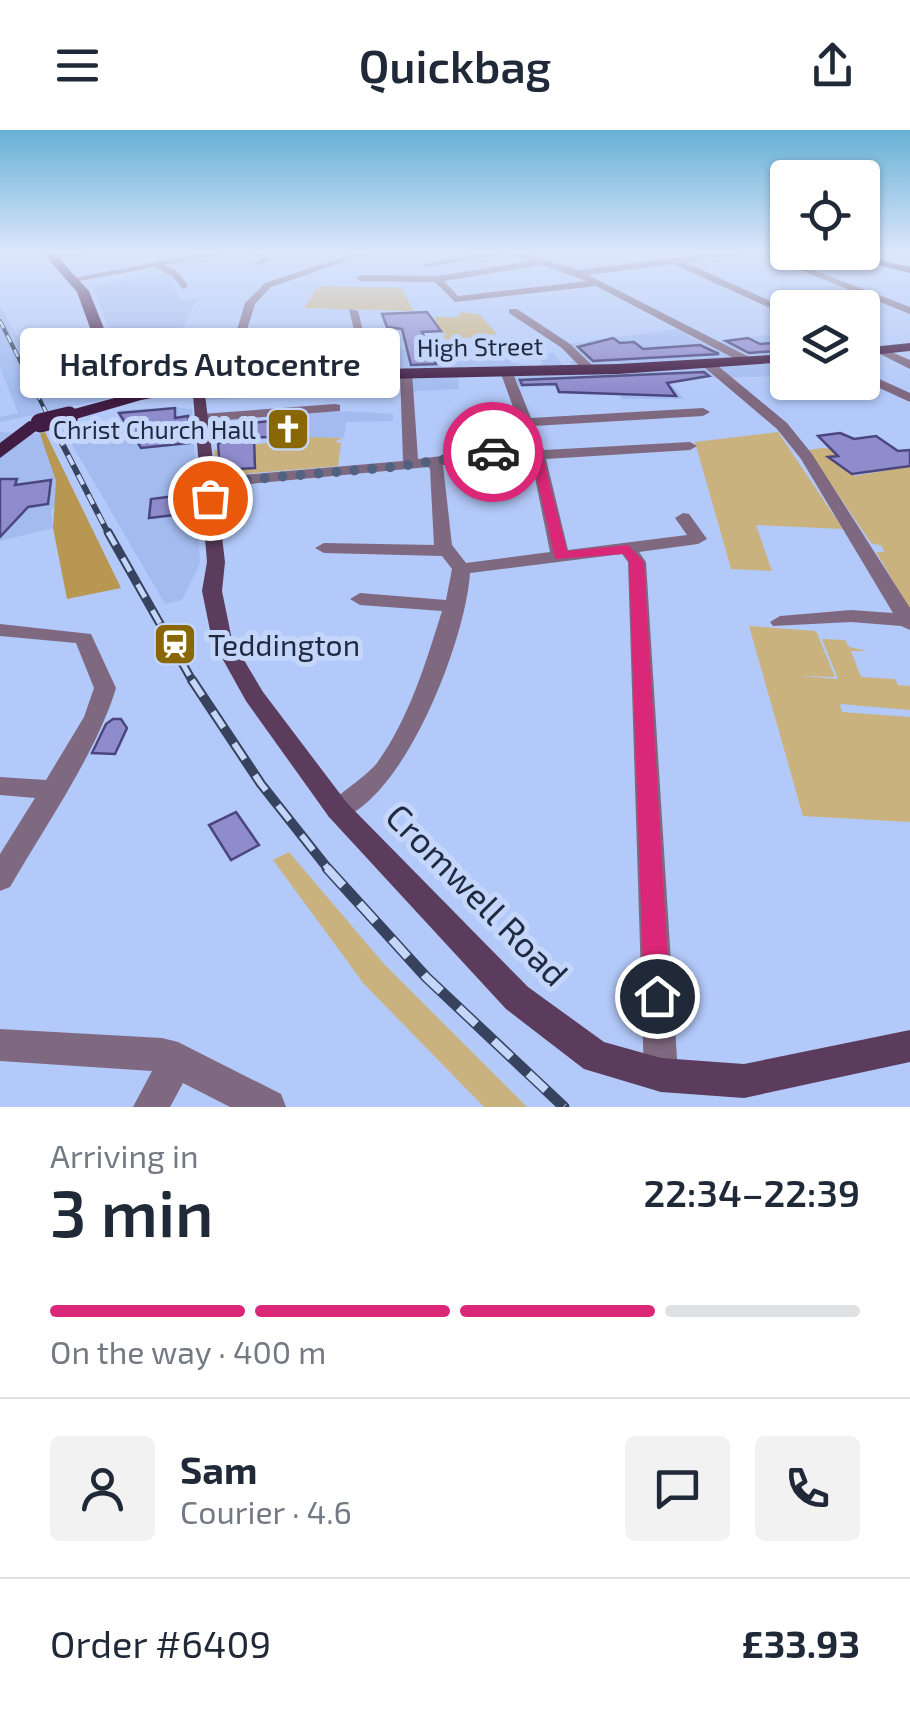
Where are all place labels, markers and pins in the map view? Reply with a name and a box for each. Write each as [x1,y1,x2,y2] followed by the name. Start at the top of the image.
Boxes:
[20,328,400,398] callout: Halfords Autocentre
[265,406,311,452] church icon: Christ Church Hall
[53,414,257,444] place label: Christ Church Hall
[168,456,253,541] pin
[152,621,198,667] station icon: Teddington
[208,626,360,662] place label: Teddington
[615,954,700,1039] pin

